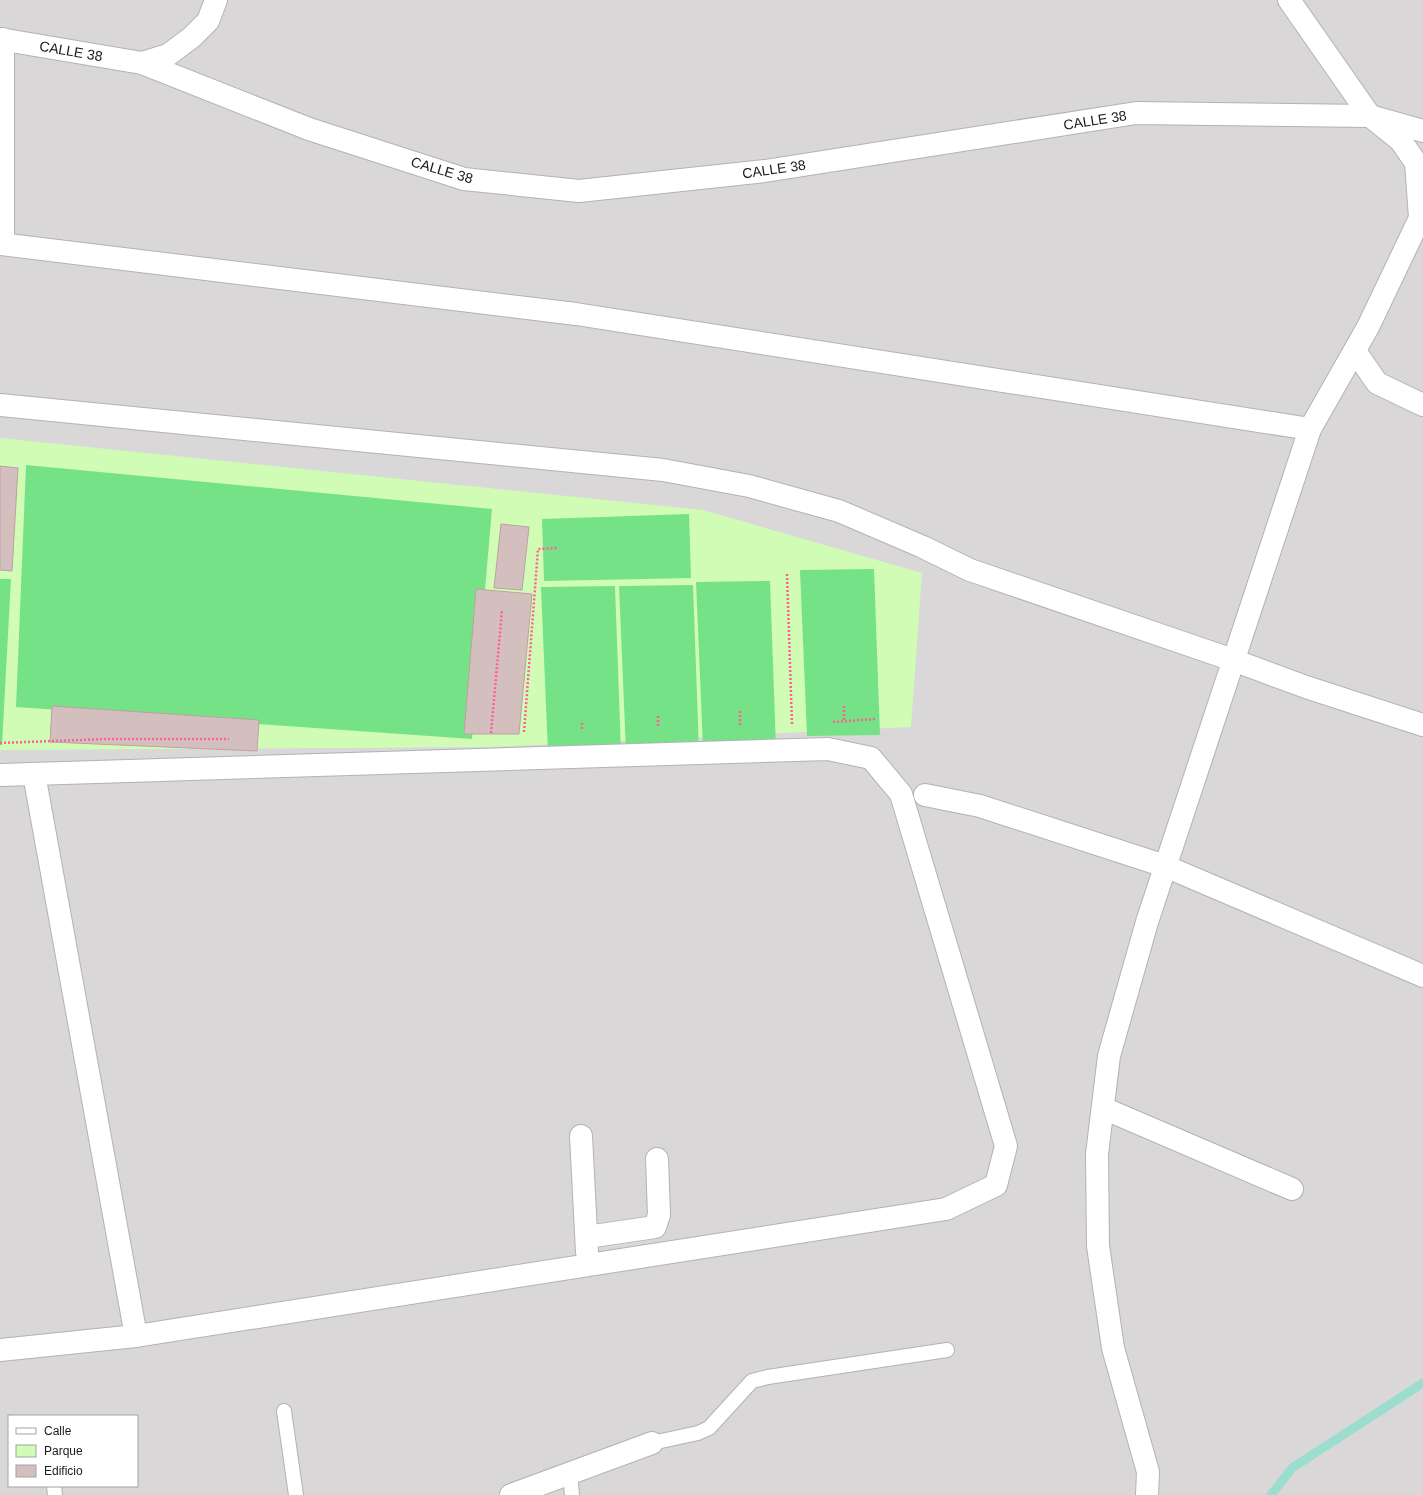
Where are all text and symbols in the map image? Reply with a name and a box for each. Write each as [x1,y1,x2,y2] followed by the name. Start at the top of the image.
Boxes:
[38,38,104,64] street label: CALLE 38
[1062,107,1128,133] street label: CALLE 38
[409,154,475,187] street label: CALLE 38
[741,157,807,181] street label: CALLE 38
[8,1415,138,1487] legend
[44,1424,72,1438] text: Calle
[44,1444,83,1458] text: Parque
[44,1464,83,1478] text: Edificio

